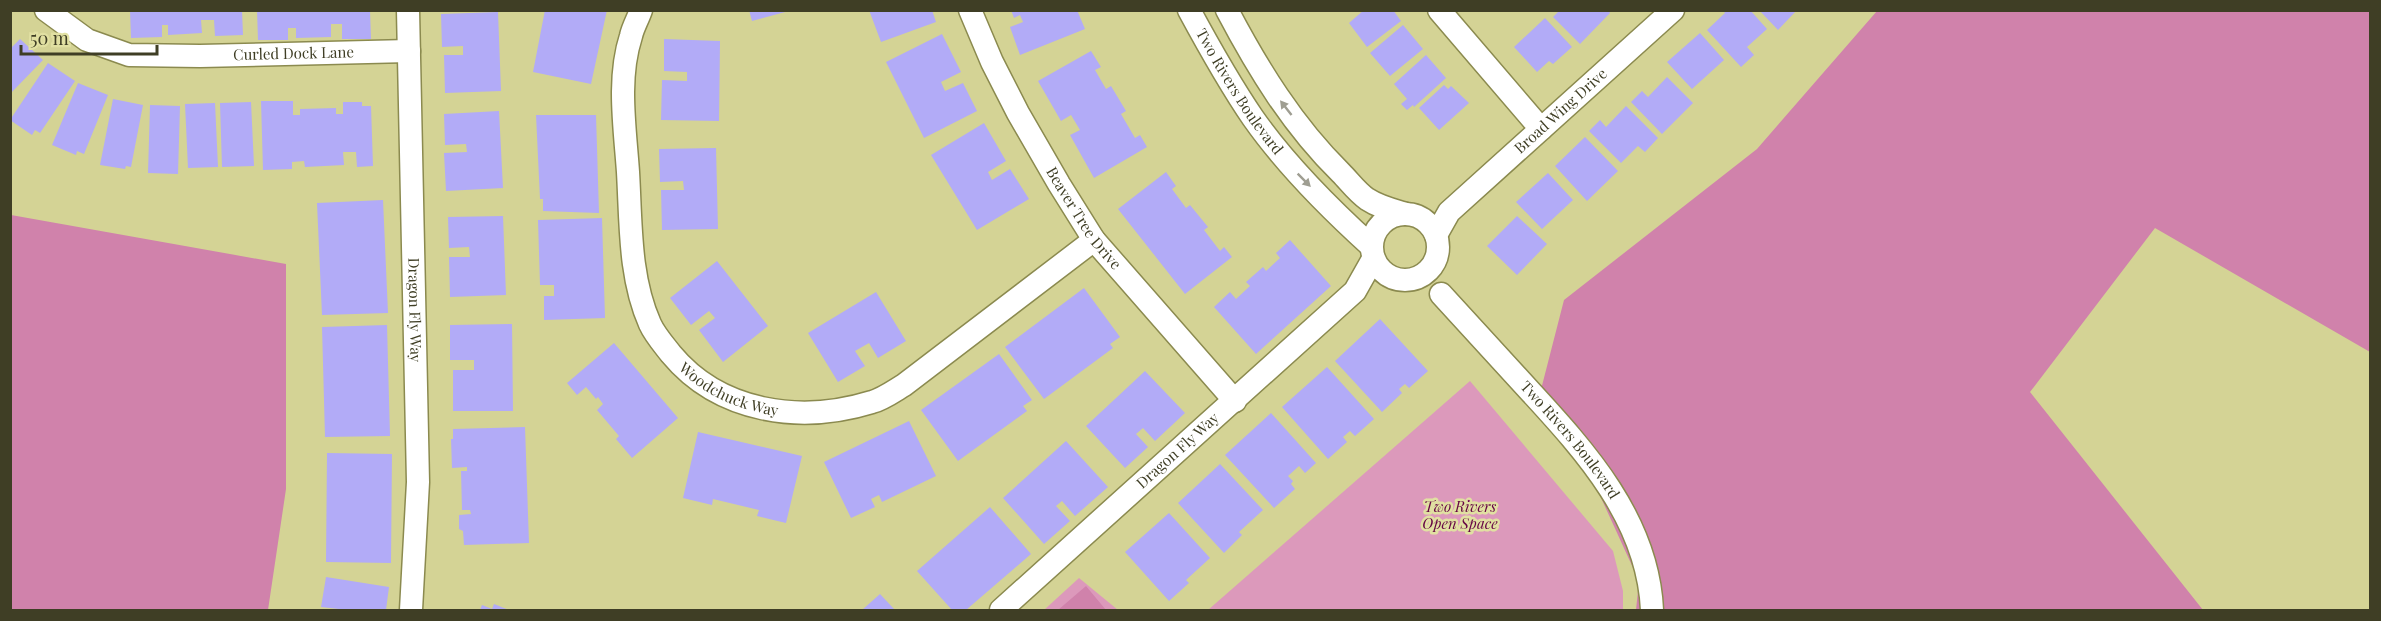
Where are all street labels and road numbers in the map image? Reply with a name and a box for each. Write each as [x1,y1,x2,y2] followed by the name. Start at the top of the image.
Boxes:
[1192,25,1288,159] street label: Two Rivers Boulevard
[233,41,354,64] street label: Curled Dock Lane
[1510,63,1611,157] street label: Broad Wing Drive
[1042,163,1126,273] street label: Beaver Tree Drive
[404,257,426,363] street label: Dragon Fly Way
[675,357,780,420] street label: Woodchuck Way
[1517,376,1625,502] street label: Two Rivers Boulevard
[1132,407,1223,492] street label: Dragon Fly Way

